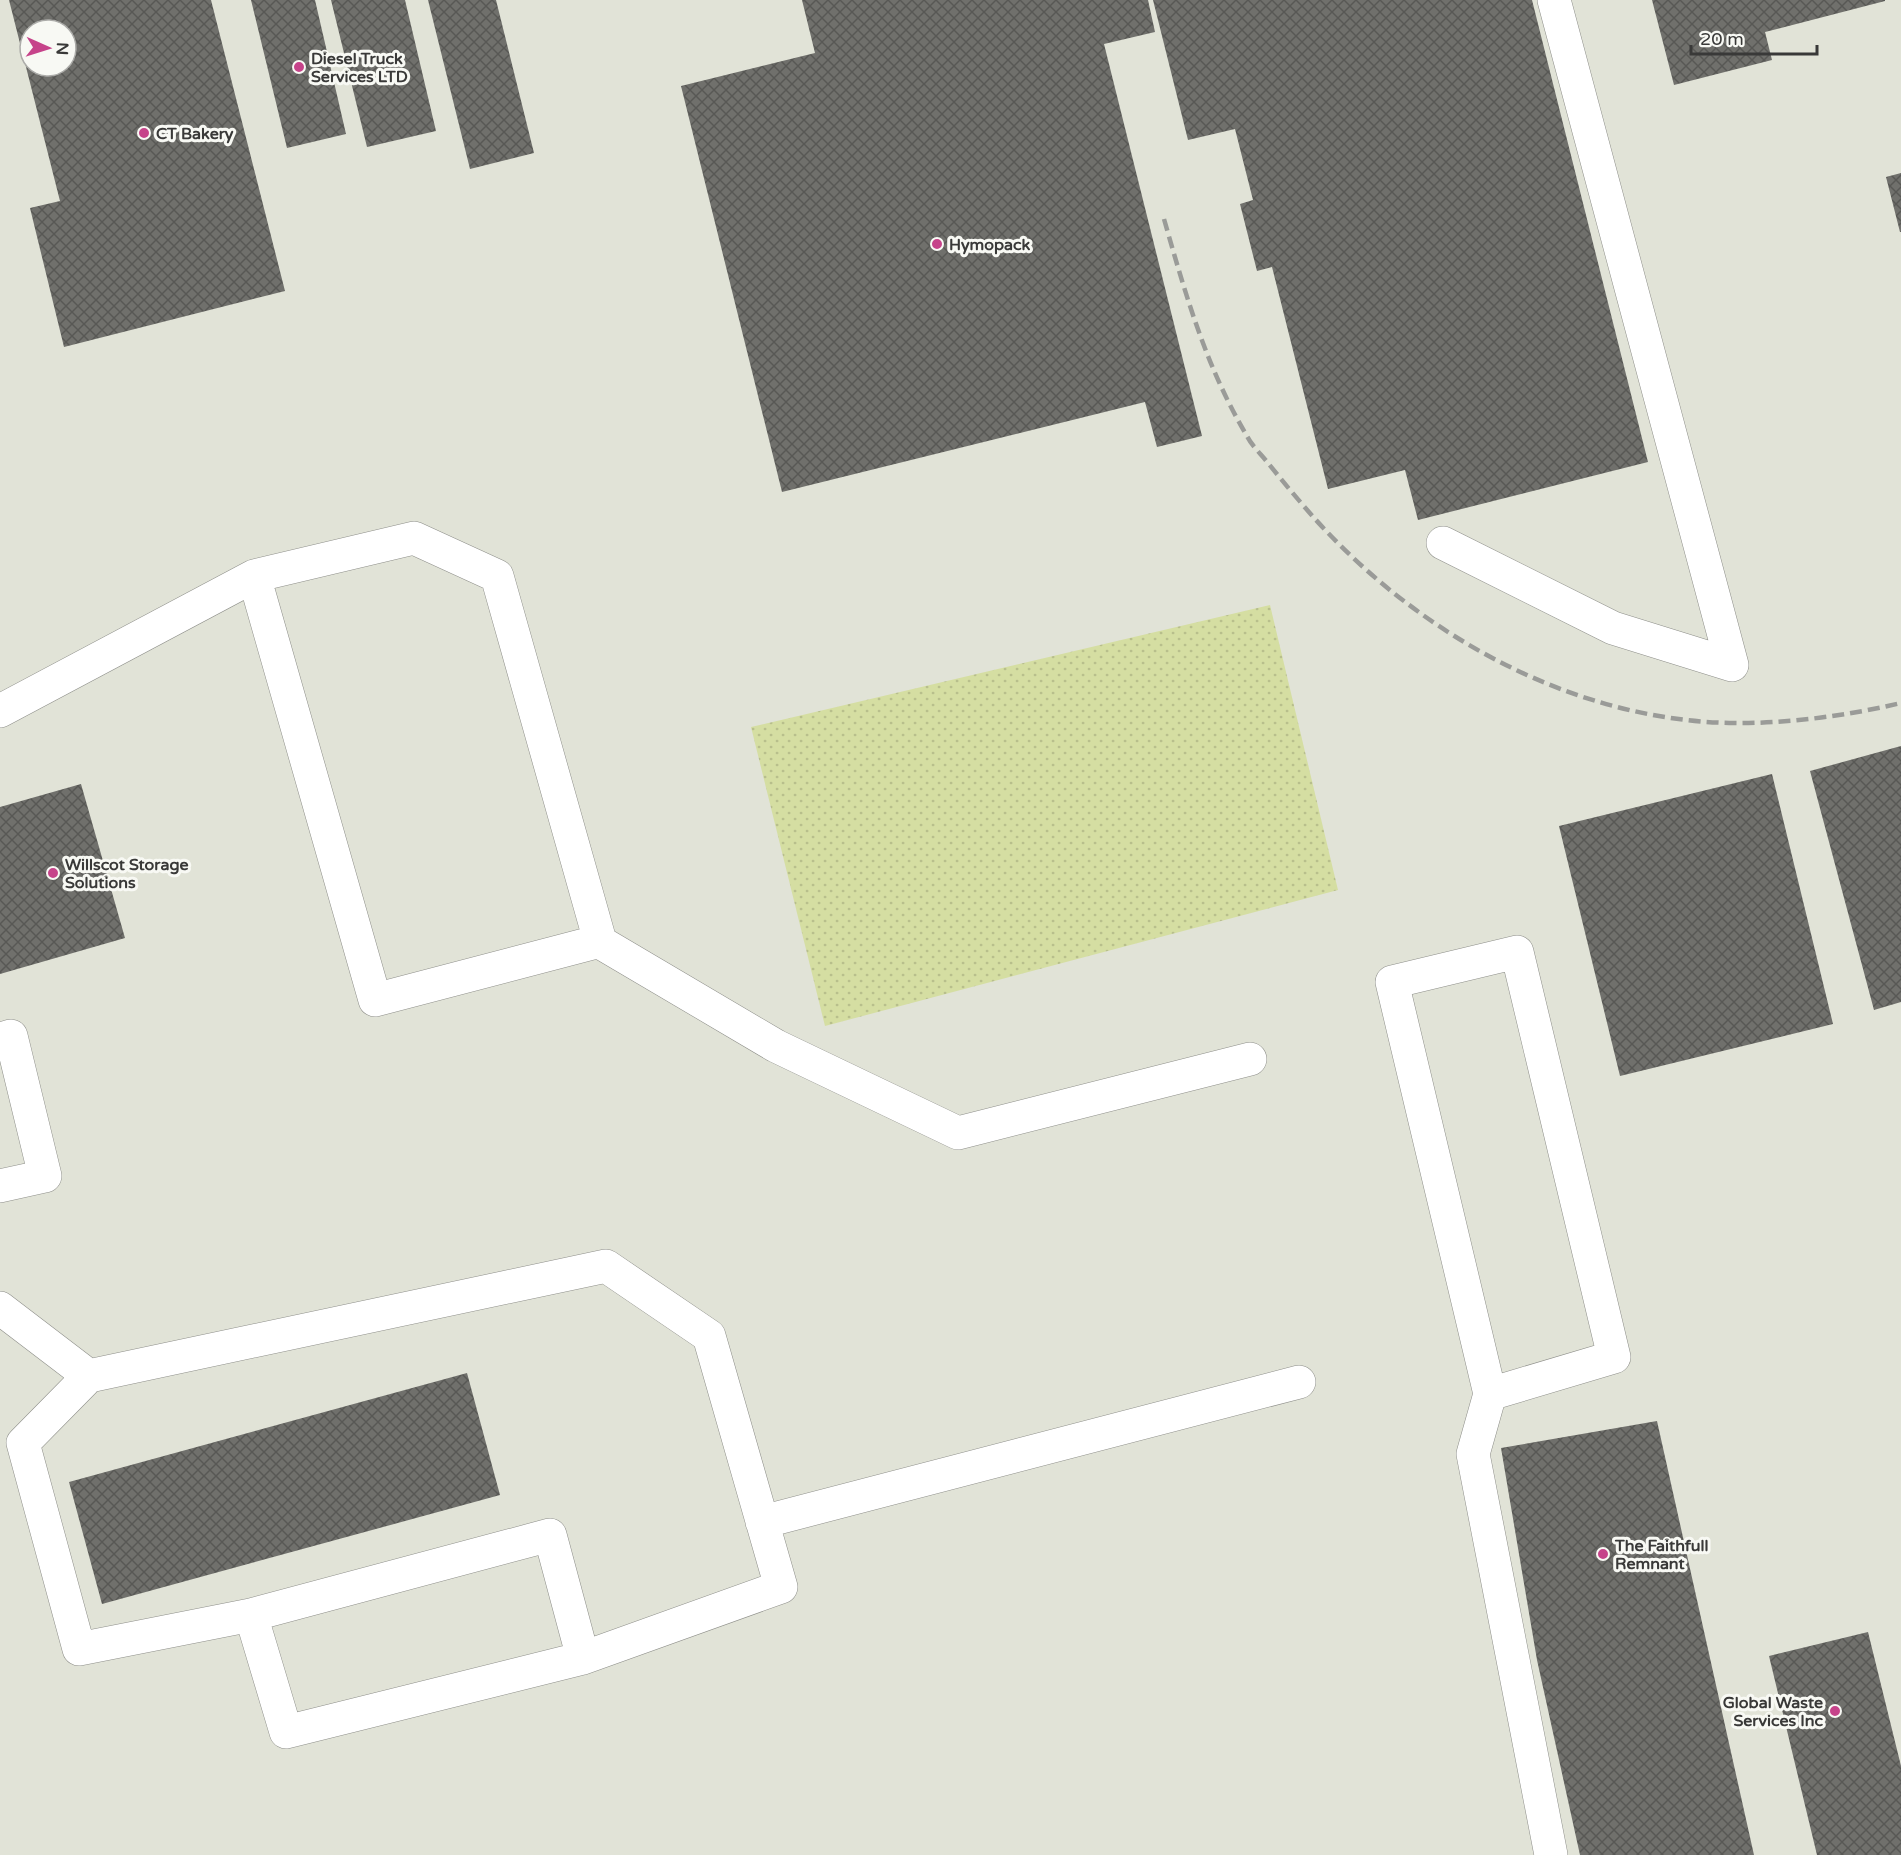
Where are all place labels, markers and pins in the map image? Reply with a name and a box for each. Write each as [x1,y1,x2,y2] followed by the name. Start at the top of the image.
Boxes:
[311,49,408,87] place label: Diesel Truck Services LTD
[292,60,306,74] marker: Diesel Truck Services LTD
[156,124,234,144] place label: CT Bakery
[137,126,151,140] marker: CT Bakery
[949,235,1031,255] place label: Hymopack
[930,237,944,251] marker: Hymopack
[65,855,189,893] place label: Willscot Storage Solutions
[46,866,60,880] marker: Willscot Storage Solutions
[1614,1536,1709,1574] place label: The Faithfull Remnant
[1596,1547,1610,1561] marker: The Faithfull Remnant
[1723,1693,1823,1731] place label: Global Waste Services Inc
[1828,1704,1842,1718] marker: Global Waste Services Inc

